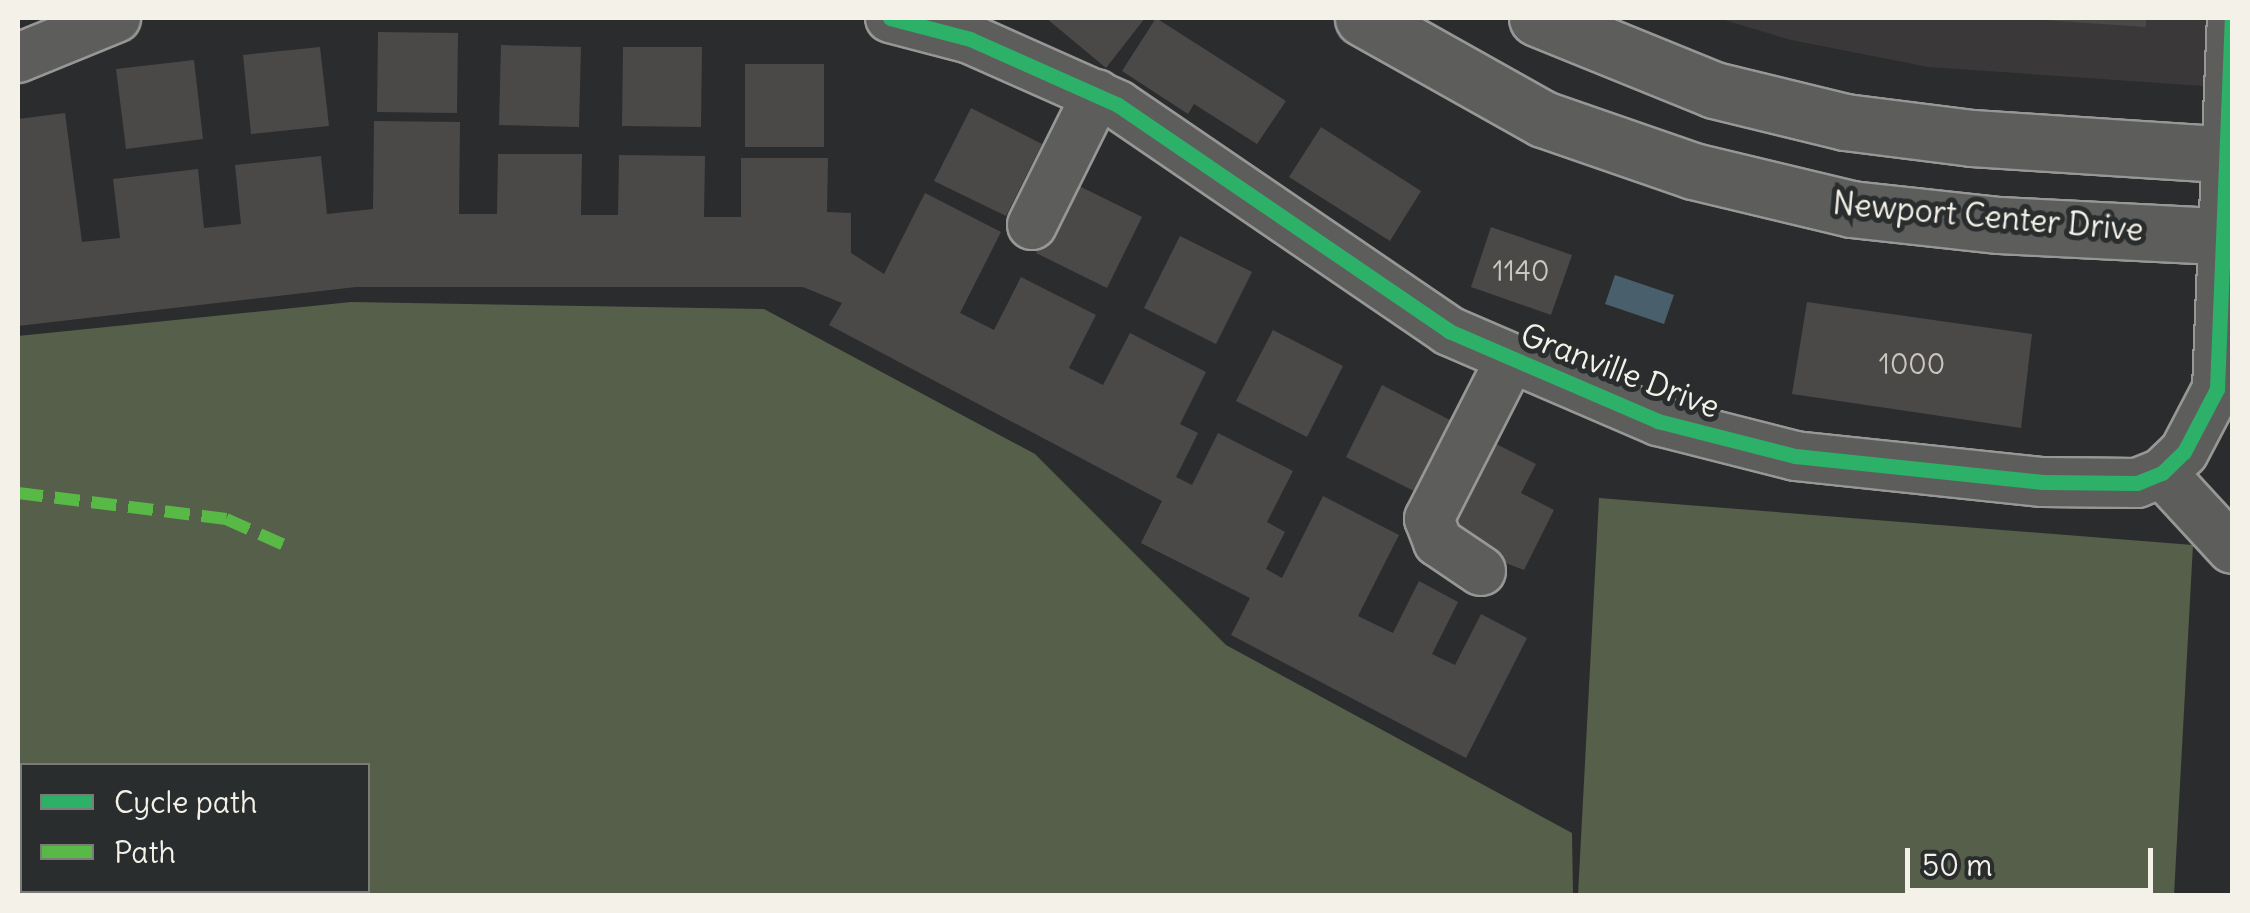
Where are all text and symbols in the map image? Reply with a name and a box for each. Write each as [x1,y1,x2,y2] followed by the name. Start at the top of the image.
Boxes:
[1831,184,2145,250] street label: Newport Center Drive
[1493,254,1549,288] house number: 1140
[1515,315,1725,427] street label: Granville Drive
[1879,347,1945,381] house number: 1000
[20,763,370,893] legend
[114,783,257,821] text: Cycle path
[1910,828,2158,890] scale bar
[114,833,176,871] text: Path
[1922,846,1992,884] text: 50 m

